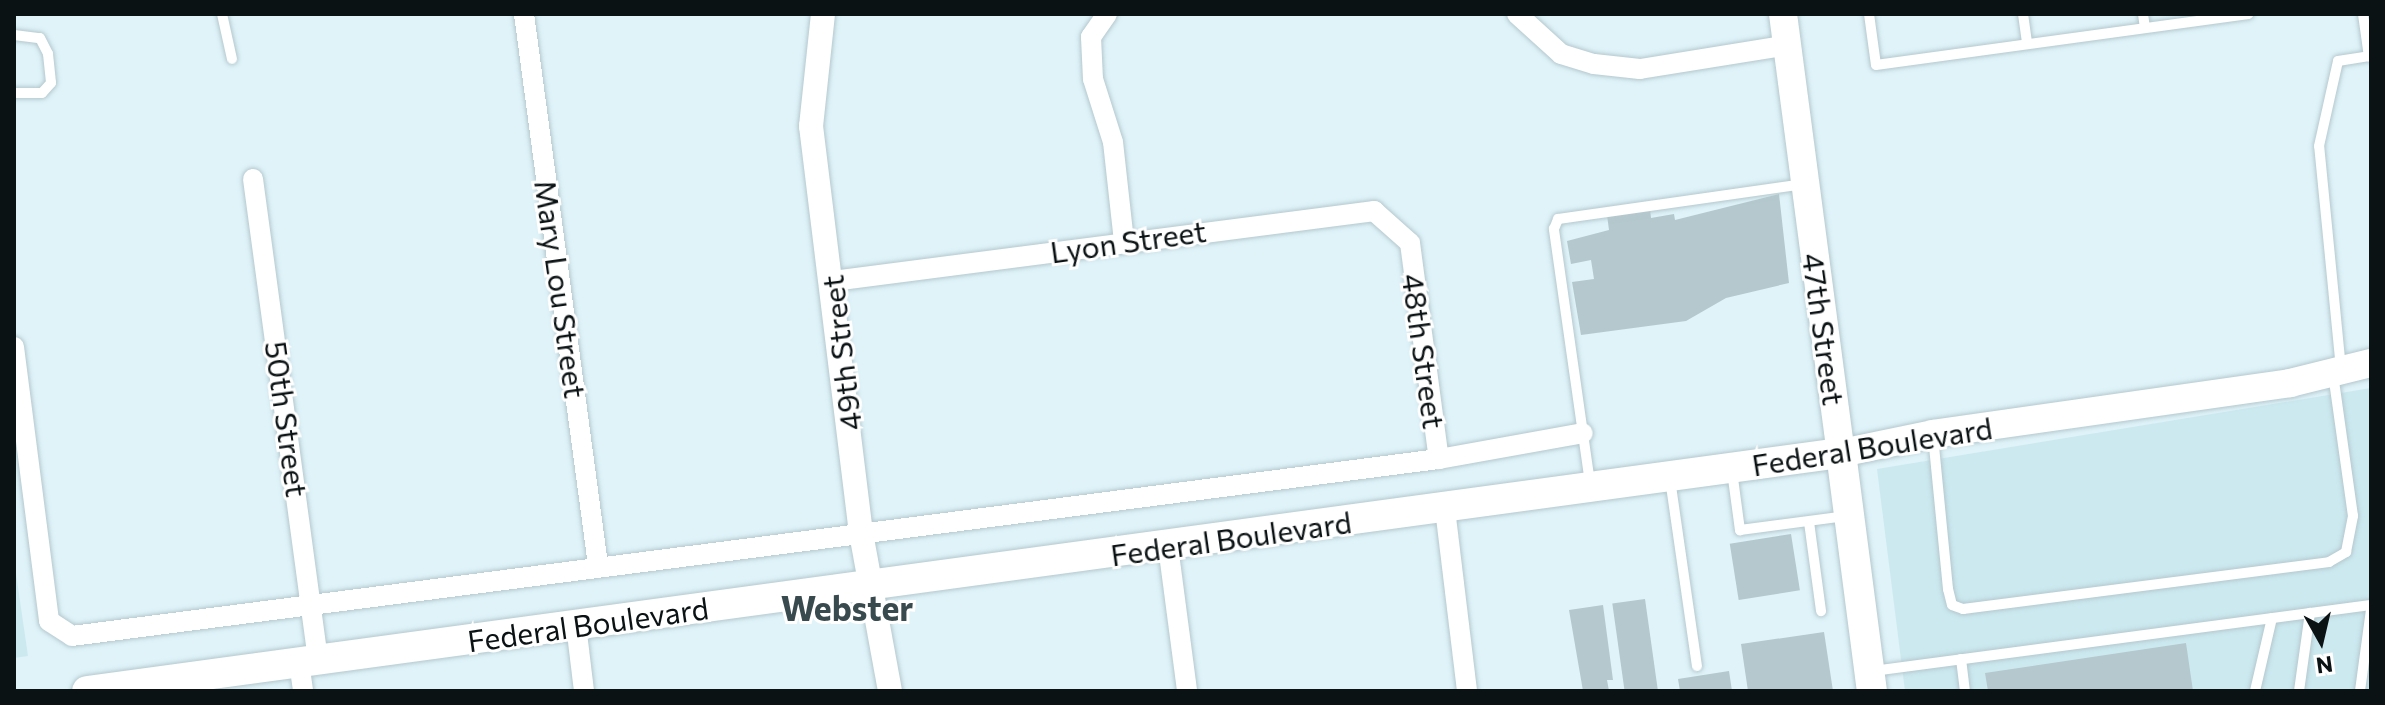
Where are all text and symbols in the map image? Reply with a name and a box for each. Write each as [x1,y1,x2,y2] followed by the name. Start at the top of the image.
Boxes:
[528,178,594,400] street label: Mary Lou Street
[1048,212,1208,270] street label: Lyon Street
[1796,251,1852,407] street label: 47th Street
[1395,271,1453,431] street label: 48th Street
[814,273,868,433] street label: 49th Street
[258,339,316,499] street label: 50th Street
[1749,409,1995,483] street label: Federal Boulevard
[1108,503,1354,573] street label: Federal Boulevard
[781,588,913,628] district label: Webster
[465,589,711,659] street label: Federal Boulevard
[2281,601,2361,681] north arrow
[2314,651,2334,680] text: N

